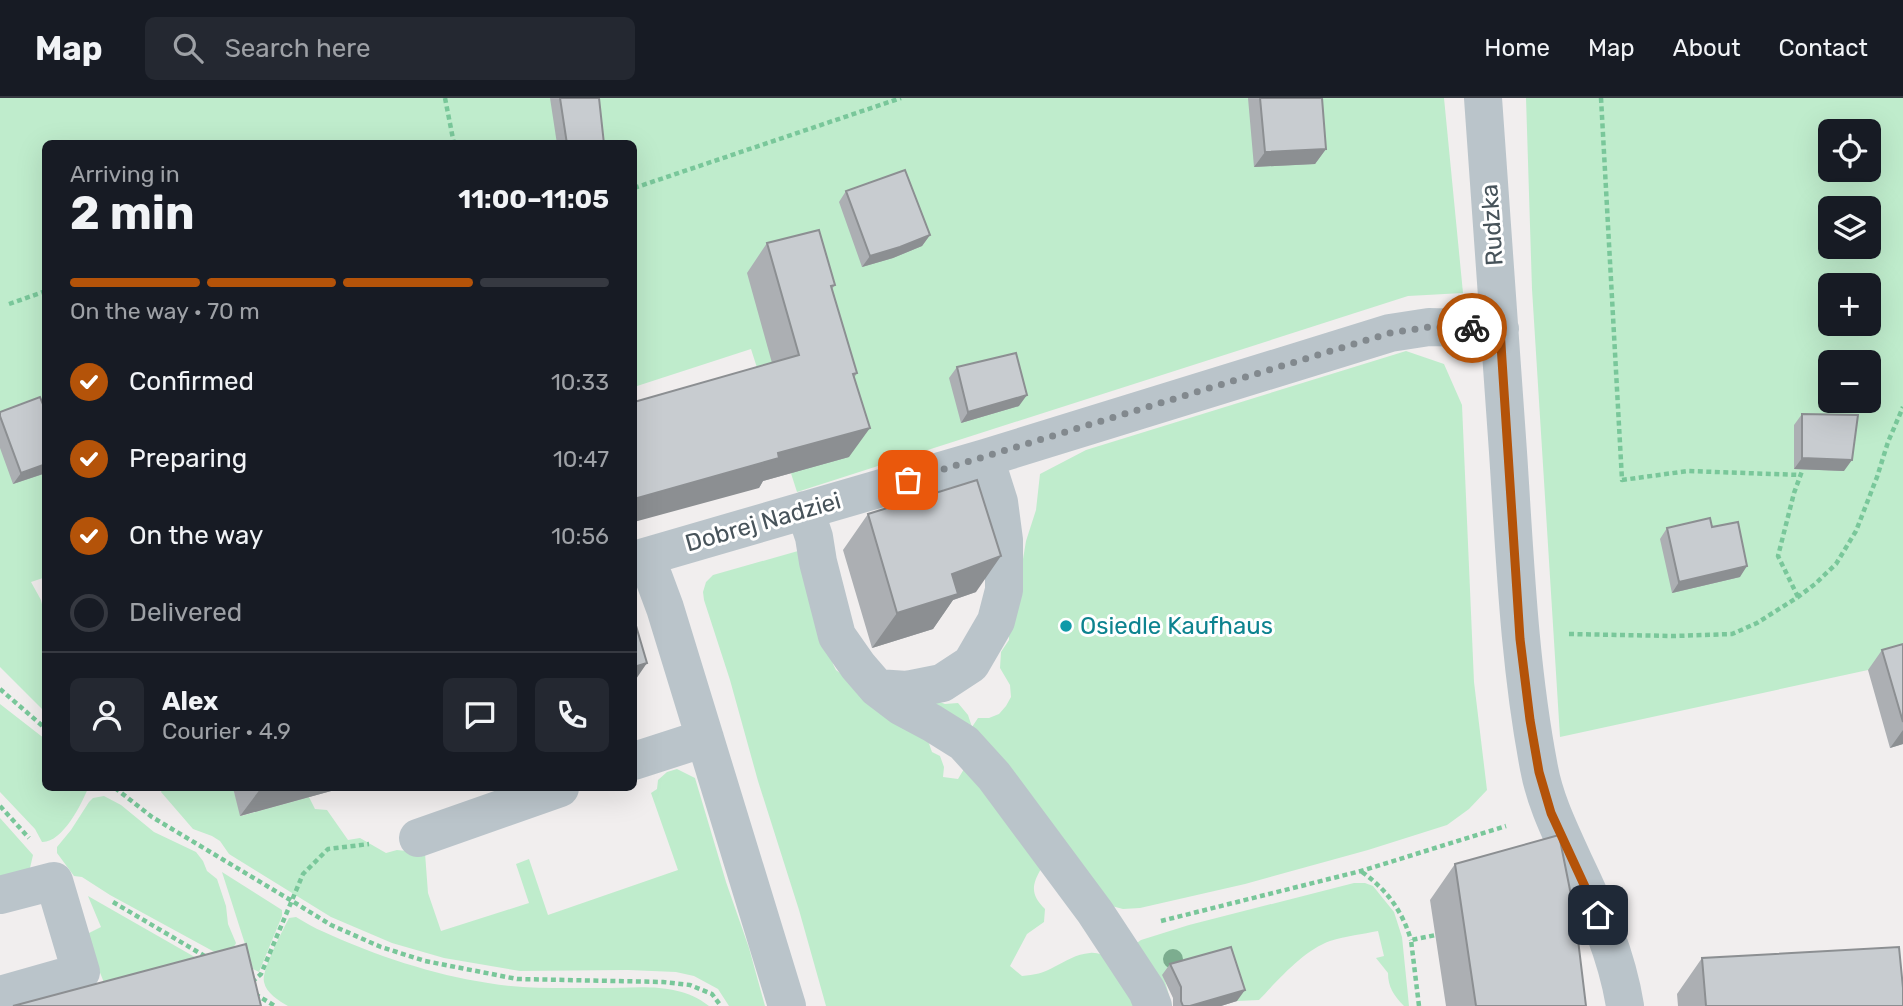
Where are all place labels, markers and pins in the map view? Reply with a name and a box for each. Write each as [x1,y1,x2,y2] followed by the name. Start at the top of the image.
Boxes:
[878,450,938,510] pin
[1080,612,1273,640] place label: Osiedle Kaufhaus
[1058,618,1074,634] marker: Osiedle Kaufhaus
[1568,885,1628,945] pin

